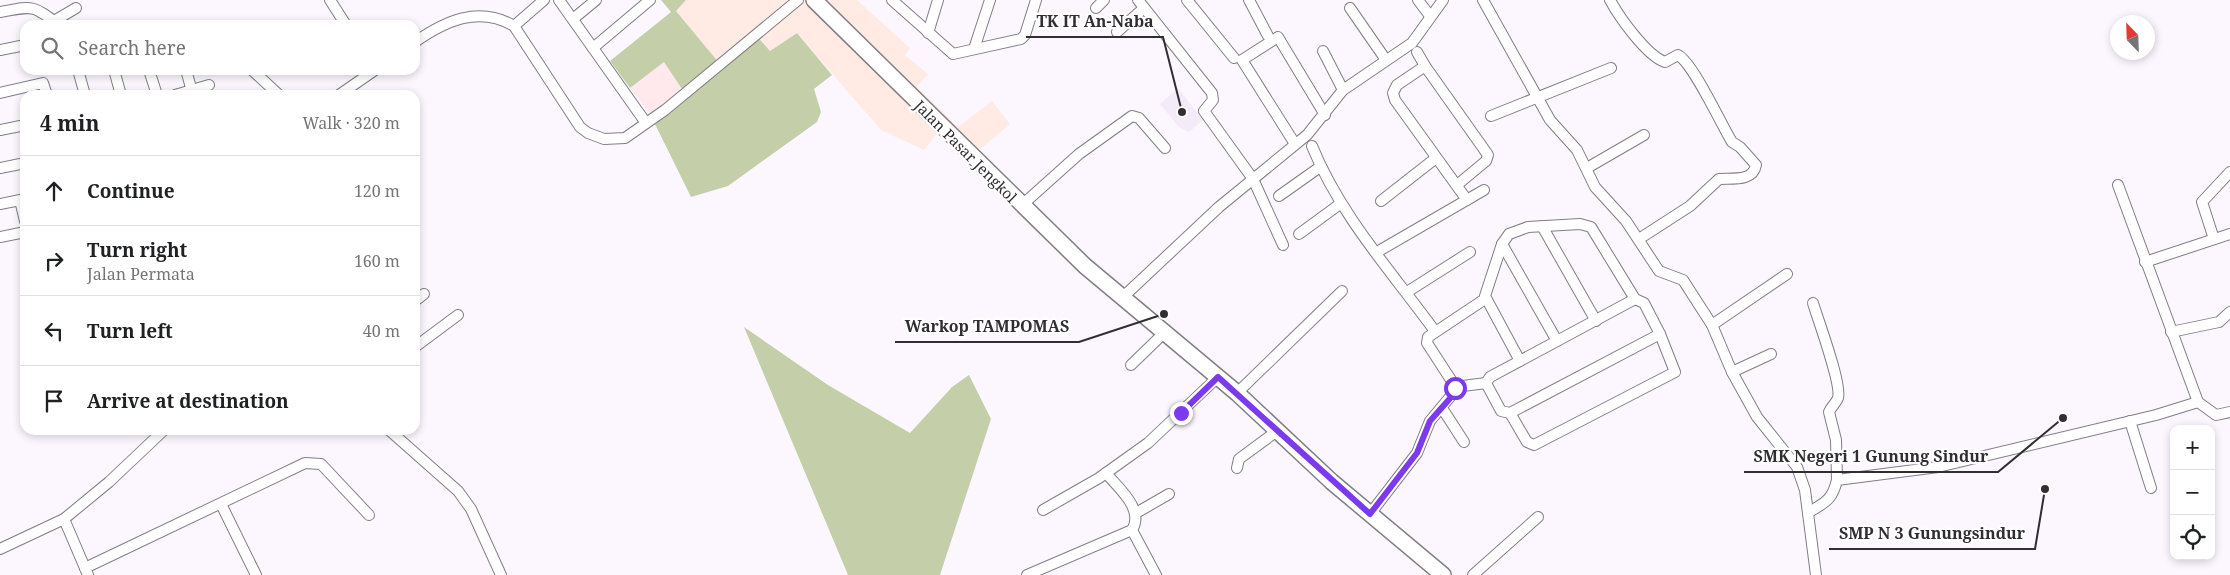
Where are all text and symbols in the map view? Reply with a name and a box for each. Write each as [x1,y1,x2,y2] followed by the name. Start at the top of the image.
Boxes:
[1026,6,1163,37] callout: TK IT An-Naba
[1036,10,1154,32] text: TK IT An-Naba
[2110,15,2155,60] north arrow
[20,20,420,75] search box
[38,34,66,62] icon: search
[78,35,186,61] text: Search here
[910,95,1022,207] street label: Jalan Pasar Jengkol
[40,109,99,137] text: 4 min
[303,112,400,134] text: Walk · 320 m
[40,177,68,205] icon: ahead
[87,178,175,204] text: Continue
[354,180,400,202] text: 120 m
[87,237,187,263] text: Turn right
[40,247,68,275] icon: right
[354,250,400,272] text: 160 m
[87,263,195,285] text: Jalan Permata
[895,311,1079,342] callout: Warkop TAMPOMAS
[905,315,1069,337] text: Warkop TAMPOMAS
[40,317,68,345] icon: left
[87,318,173,344] text: Turn left
[363,320,400,342] text: 40 m
[1444,377,1467,400] route start
[40,387,68,415] icon: arrive
[87,388,289,414] text: Arrive at destination
[1170,402,1193,425] route end
[2170,425,2215,560] map controls
[2170,425,2215,470] button: +
[1744,441,1998,472] callout: SMK Negeri 1 Gunung Sindur
[1754,445,1989,467] text: SMK Negeri 1 Gunung Sindur
[2170,470,2215,515] button: −
[2170,515,2215,560] button: locate
[1829,518,2035,549] callout: SMP N 3 Gunungsindur
[1839,522,2026,544] text: SMP N 3 Gunungsindur

